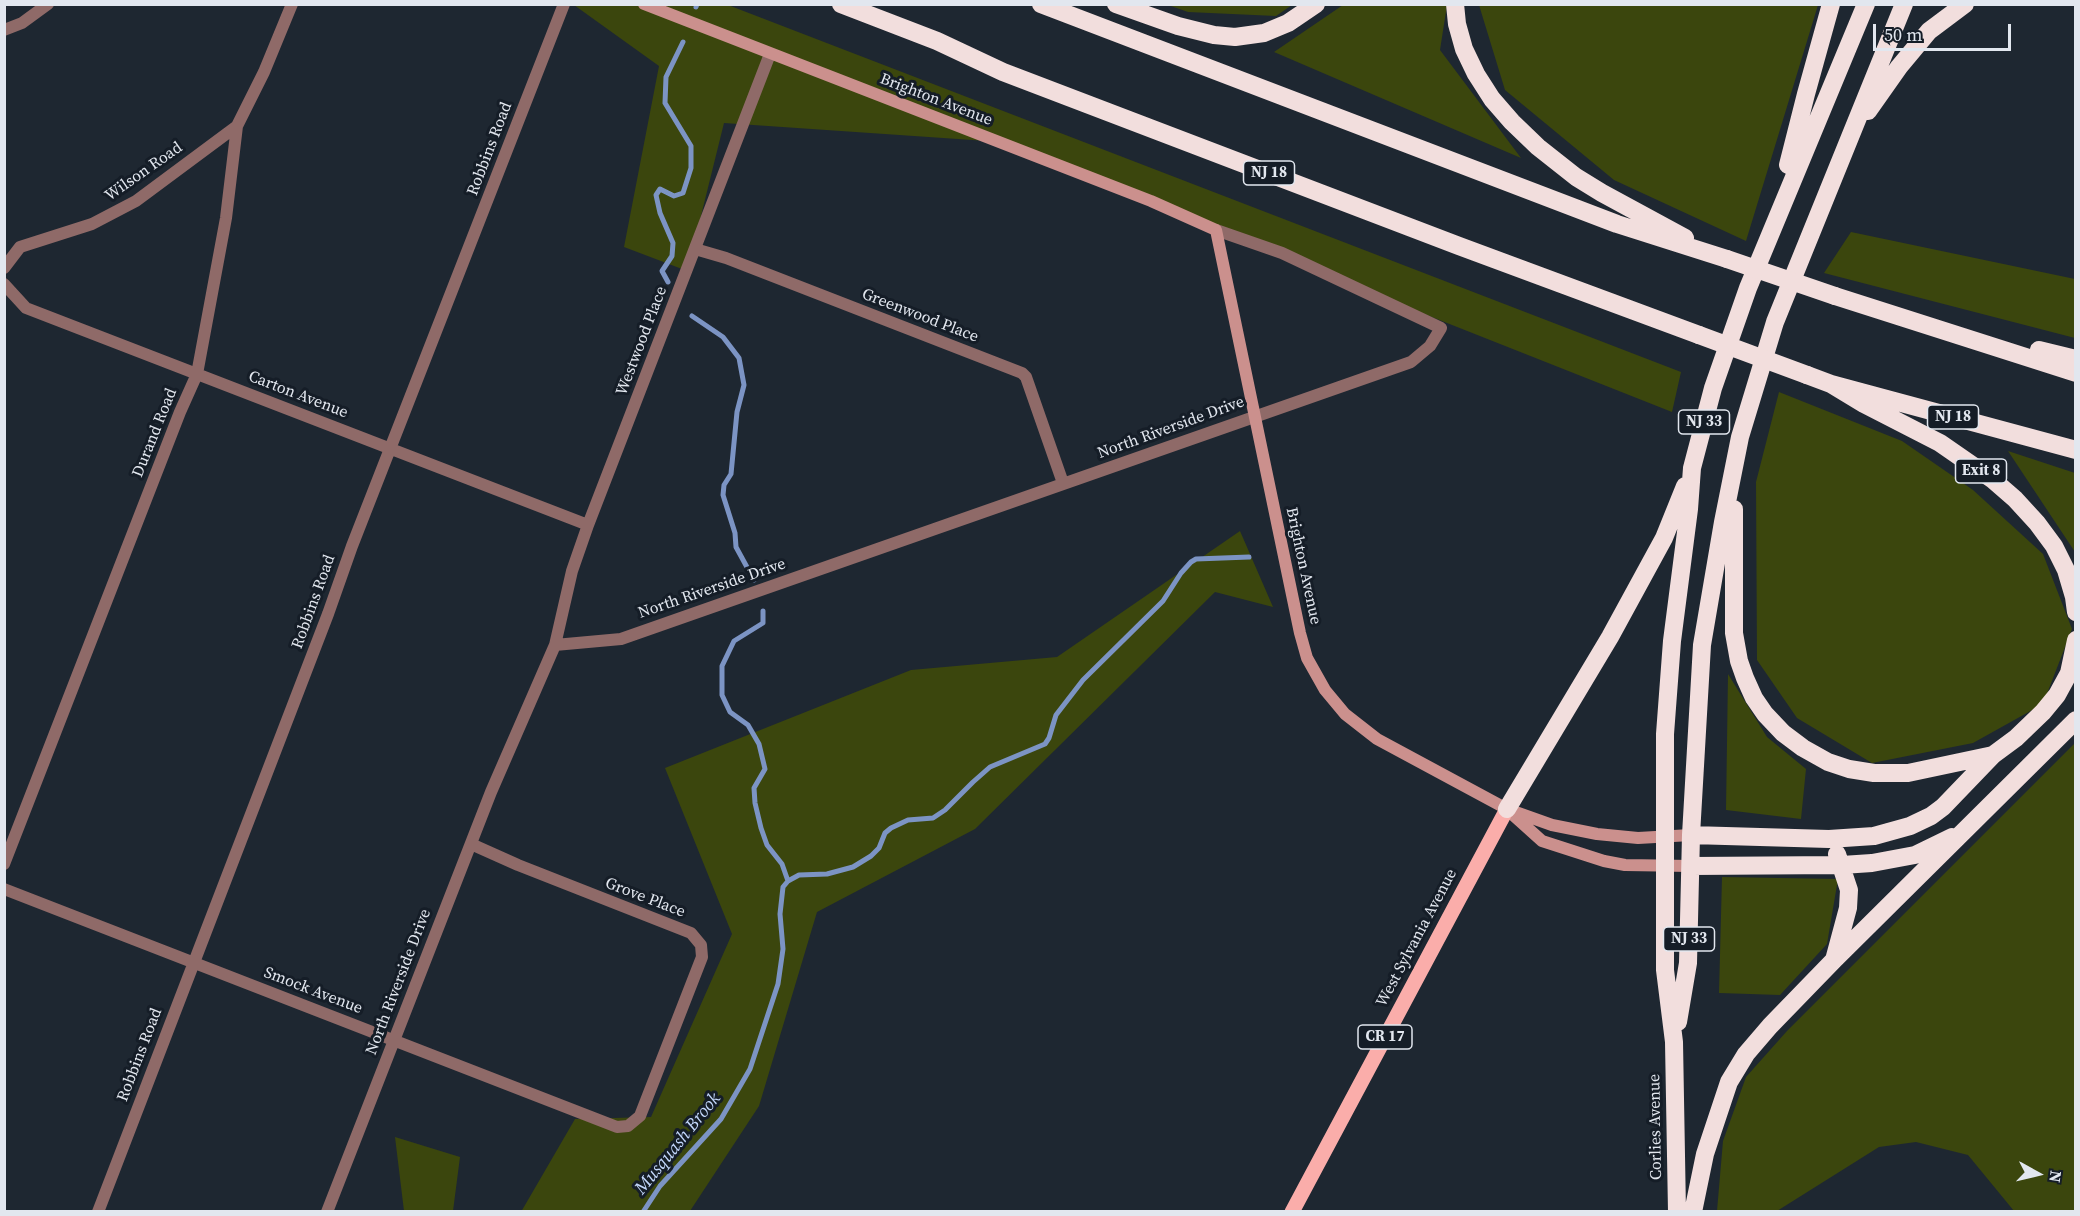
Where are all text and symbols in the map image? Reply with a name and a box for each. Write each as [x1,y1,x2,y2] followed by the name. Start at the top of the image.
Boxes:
[1876,12,2014,50] scale bar
[1884,22,1922,47] text: 50 m
[877,70,995,130] street label: Brighton Avenue
[463,100,517,198] street label: Robbins Road
[102,138,186,206] street label: Wilson Road
[1244,161,1294,185] road number: NJ 18
[612,284,672,398] street label: Westwood Place
[859,285,981,347] street label: Greenwood Place
[245,367,351,423] street label: Carton Avenue
[128,386,182,480] street label: Durand Road
[1095,393,1247,463] street label: North Riverside Drive
[1928,405,1978,429] road number: NJ 18
[1678,410,1730,434] road number: NJ 33
[1956,459,2006,483] road number: Exit 8
[1281,506,1325,626] street label: Brighton Avenue
[288,552,340,652] street label: Robbins Road
[636,555,788,623] street label: North Riverside Drive
[1373,866,1461,1010] street label: West Sylvania Avenue
[602,874,688,922] street label: Grove Place
[362,906,436,1058] street label: North Riverside Drive
[1664,927,1714,951] road number: NJ 33
[261,963,365,1019] street label: Smock Avenue
[113,1006,167,1104] street label: Robbins Road
[1358,1025,1412,1049] road number: CR 17
[1645,1074,1667,1180] street label: Corlies Avenue
[630,1089,726,1199] water label: Musquash Brook
[2008,1144,2068,1204] north arrow
[2044,1169,2068,1184] text: N

